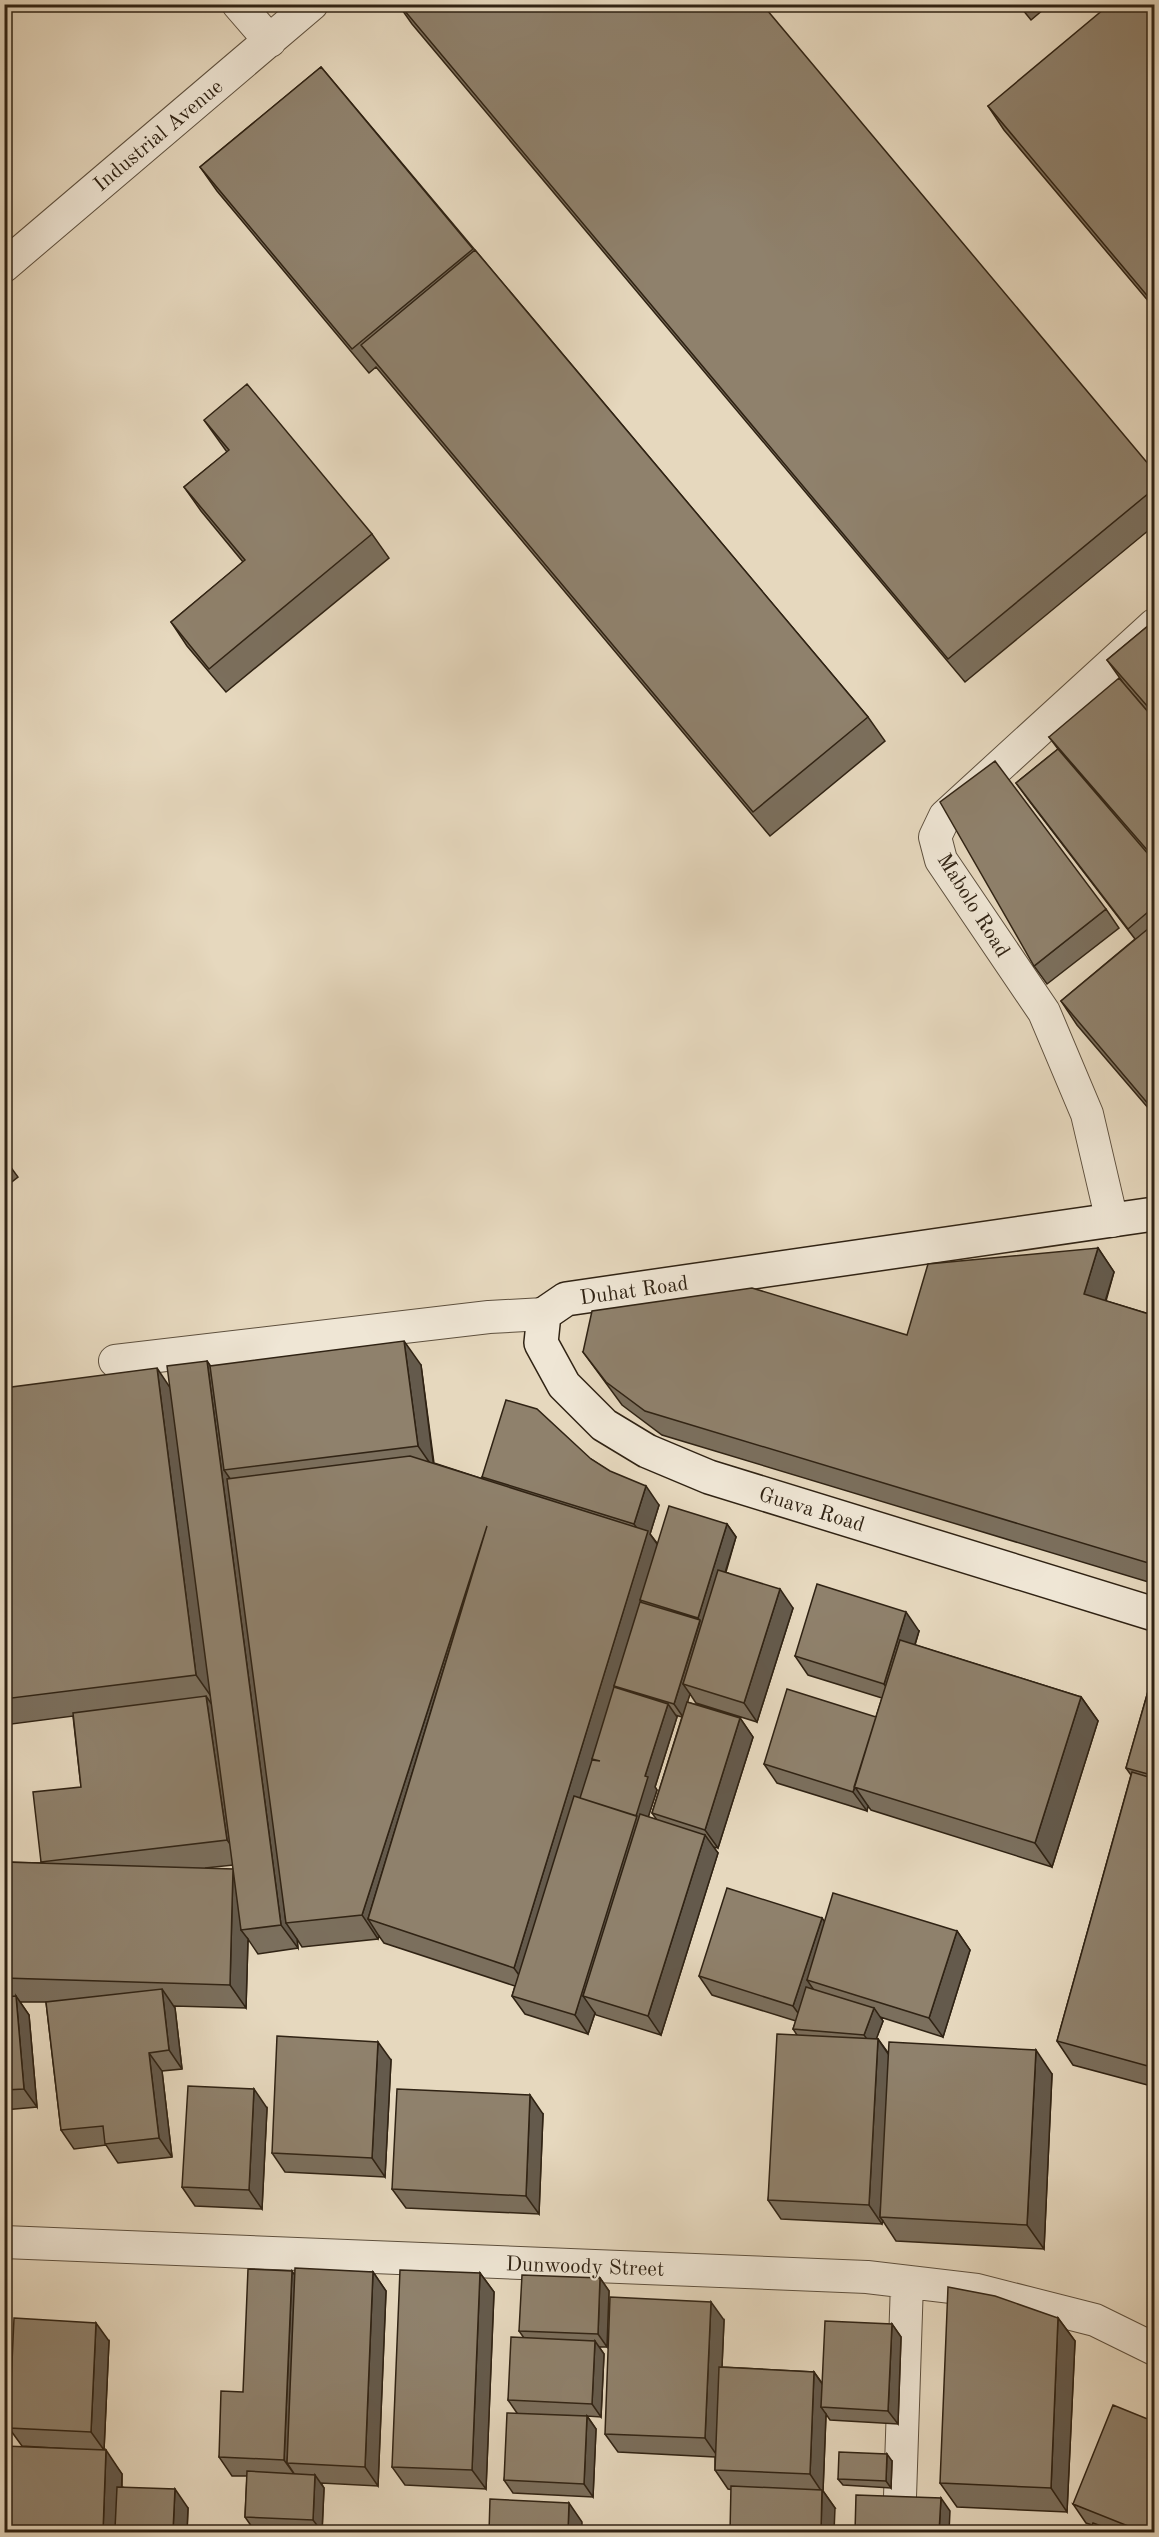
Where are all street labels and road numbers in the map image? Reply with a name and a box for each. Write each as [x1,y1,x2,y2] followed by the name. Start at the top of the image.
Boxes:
[90,76,227,196] street label: Industrial Avenue
[933,850,1013,961] street label: Mabolo Road
[579,1273,690,1309] street label: Duhat Road
[756,1484,867,1536] street label: Guava Road
[505,2254,665,2281] street label: Dunwoody Street

